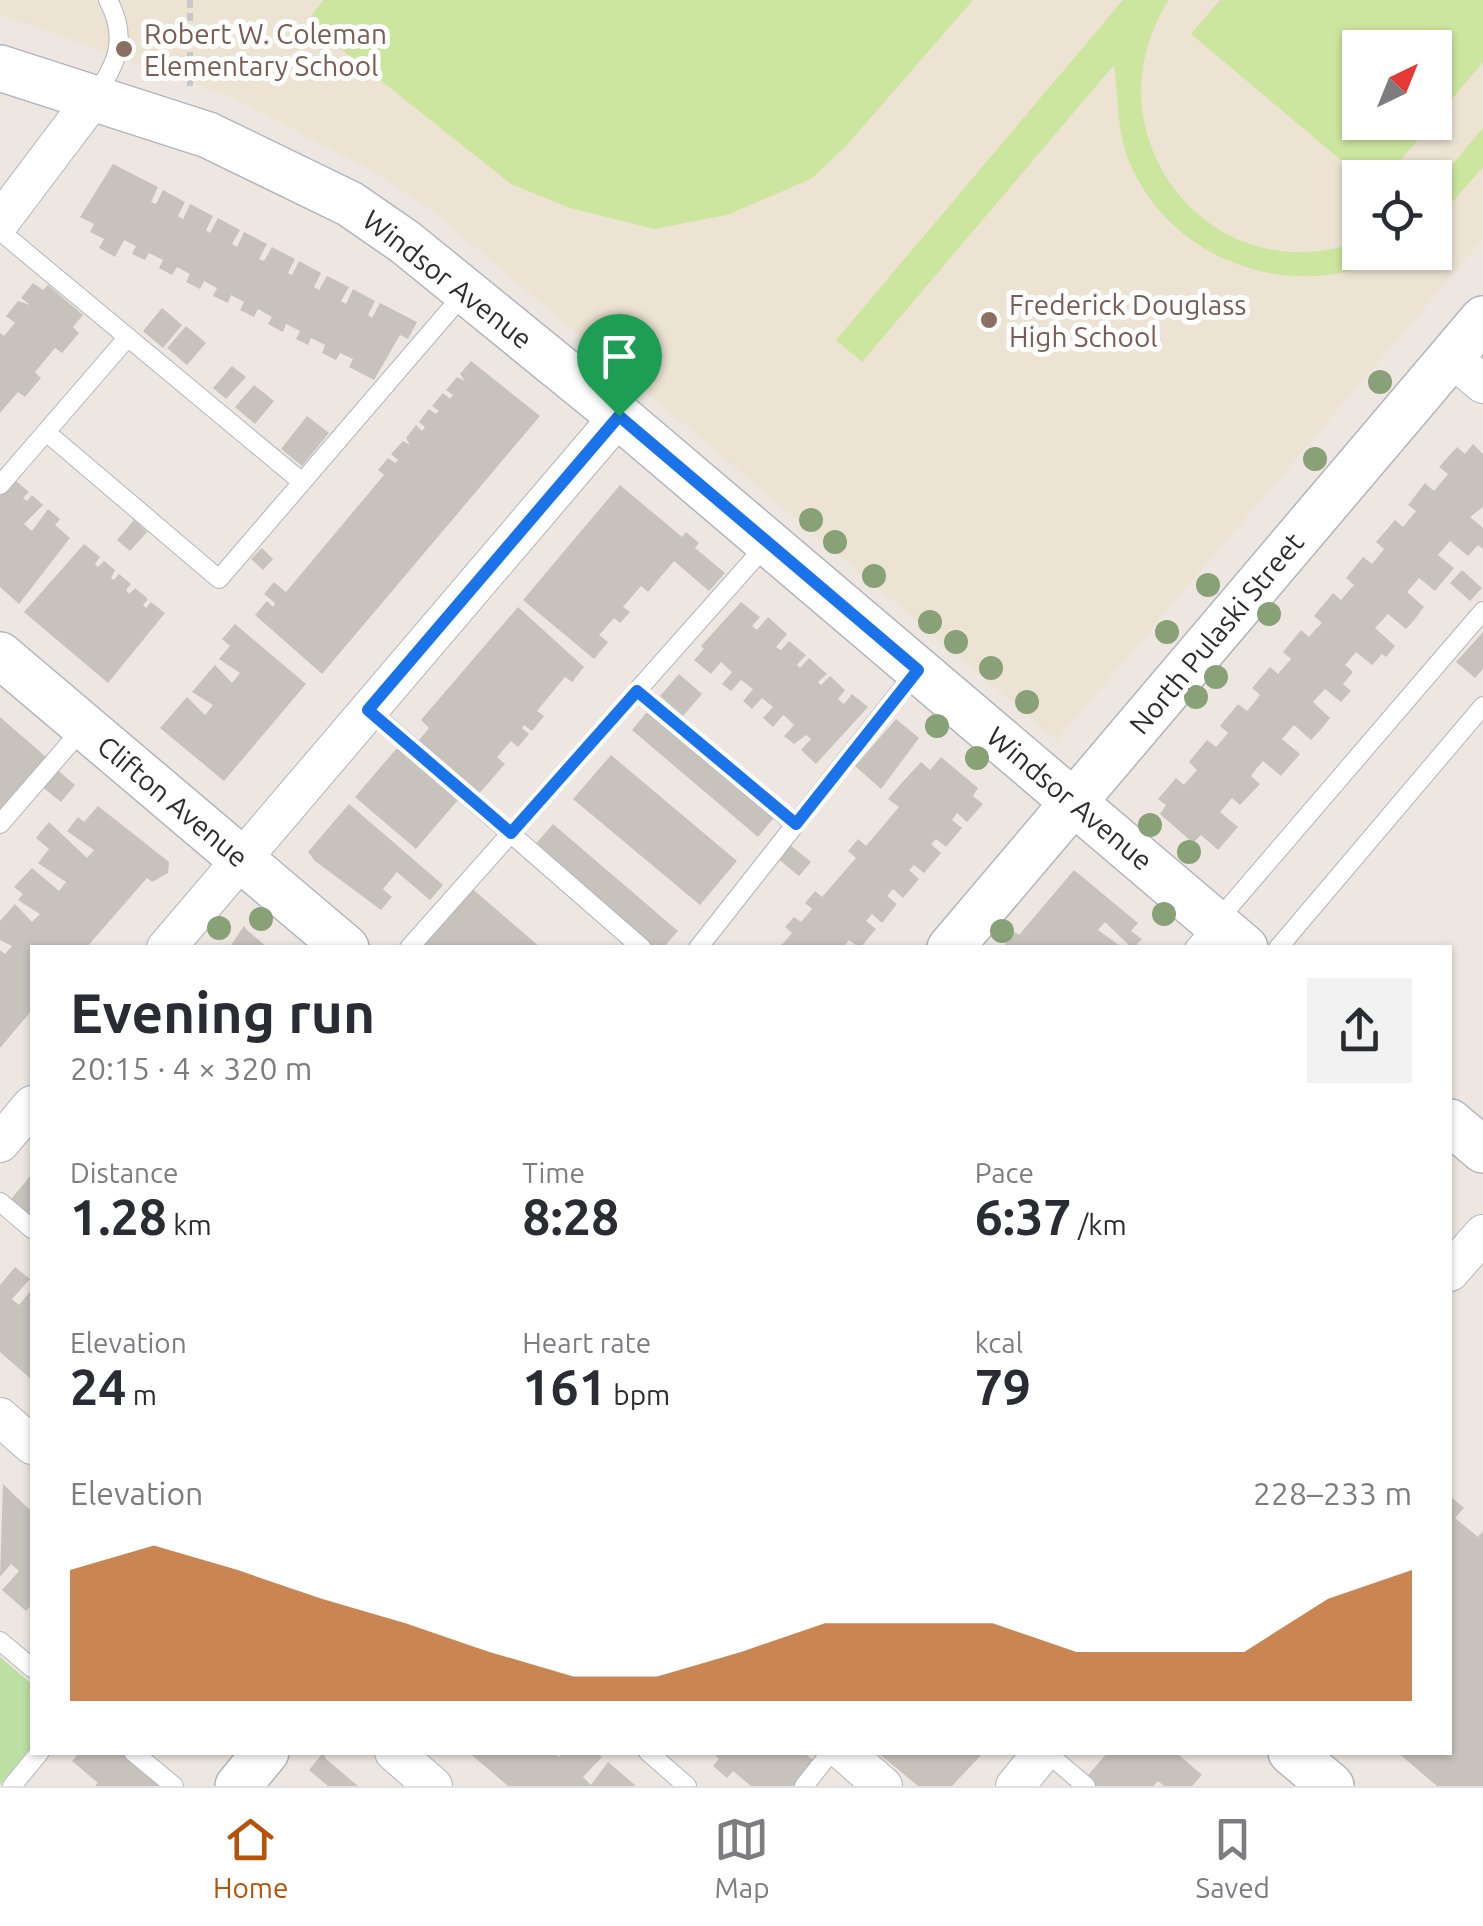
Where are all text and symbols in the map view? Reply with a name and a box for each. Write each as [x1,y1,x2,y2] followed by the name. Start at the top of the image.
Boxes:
[144,18,387,81] place label: Robert W. Coleman Elementary School
[1342,30,1452,140] north arrow
[1342,30,1452,270] map controls
[113,38,135,60] marker: Robert W. Coleman Elementary School
[1342,160,1452,270] button: locate
[357,204,539,354] street label: Windsor Avenue
[1009,289,1246,352] place label: Frederick Douglass High School
[978,309,1000,331] marker: Frederick Douglass High School
[577,314,662,417] pin
[592,329,647,384] icon: arrive
[1123,526,1309,740] street label: North Pulaski Street
[981,720,1159,876] street label: Windsor Avenue
[92,729,254,873] street label: Clifton Avenue
[1307,978,1412,1083] button: share
[70,982,375,1043] text: Evening run
[70,1050,312,1086] text: 20:15 · 4 × 320 m
[70,1157,178,1188] text: Distance
[522,1157,585,1188] text: Time
[975,1157,1034,1188] text: Pace
[70,1188,167,1244] text: 1.28
[522,1188,619,1244] text: 8:28
[975,1188,1072,1244] text: 6:37
[167,1209,212,1240] text: km
[1072,1209,1127,1240] text: /km
[70,1327,187,1358] text: Elevation
[522,1327,651,1358] text: Heart rate
[975,1327,1023,1358] text: kcal
[70,1358,126,1414] text: 24
[522,1358,607,1414] text: 161
[975,1358,1031,1414] text: 79
[126,1379,157,1410] text: m
[607,1379,670,1410] text: bpm
[70,1475,203,1511] text: Elevation
[1253,1475,1412,1511] text: 228–233 m
[213,1812,289,1903] tab: Home
[714,1812,770,1903] tab: Map
[1195,1812,1270,1903] tab: Saved

